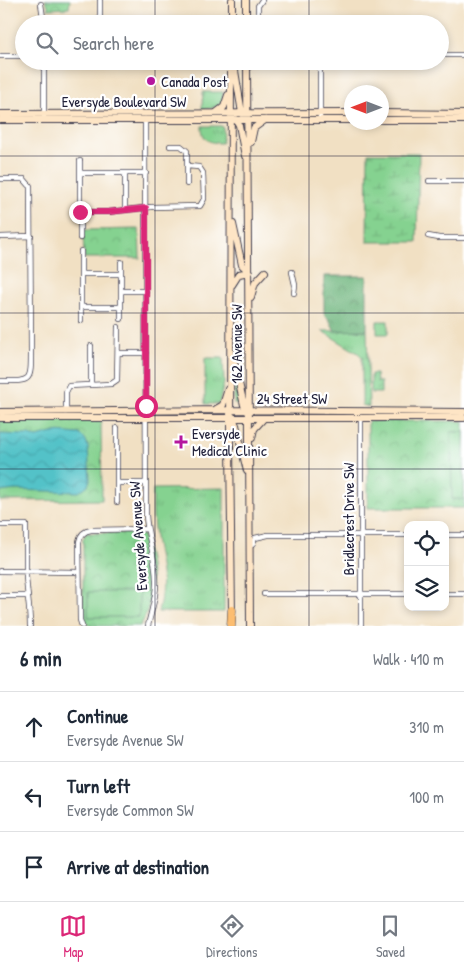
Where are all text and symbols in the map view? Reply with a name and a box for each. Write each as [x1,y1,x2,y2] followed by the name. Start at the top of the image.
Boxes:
[15,15,449,70] search box
[33,29,61,57] icon: search
[73,30,154,56] text: Search here
[161,71,228,92] place label: Canada Post
[145,75,157,87] marker: Canada Post
[344,85,389,130] north arrow
[62,91,187,112] street label: Eversyde Boulevard SW
[69,201,92,224] route end
[226,303,247,384] street label: 162 Avenue SW
[257,388,328,409] street label: 24 Street SW
[135,395,158,418] route start
[192,423,267,461] place label: Eversyde Medical Clinic
[174,435,188,449] marker: Eversyde Medical Clinic
[338,462,359,575] street label: Bridlecrest Drive SW
[124,480,152,591] street label: Eversyde Avenue SW
[404,521,449,611] map controls
[404,521,449,566] button: locate
[404,566,449,611] button: layers
[20,644,62,673] text: 6 min
[373,648,444,670] text: Walk · 410 m
[67,703,128,729] text: Continue
[20,713,48,741] icon: ahead
[409,716,444,738] text: 310 m
[67,729,184,751] text: Eversyde Avenue SW
[67,773,130,799] text: Turn left
[20,783,48,811] icon: left
[409,786,444,808] text: 100 m
[67,799,194,821] text: Eversyde Common SW
[20,853,48,881] icon: arrive
[67,854,209,880] text: Arrive at destination
[59,912,87,961] tab: Map
[206,912,257,961] tab: Directions
[376,912,405,961] tab: Saved

